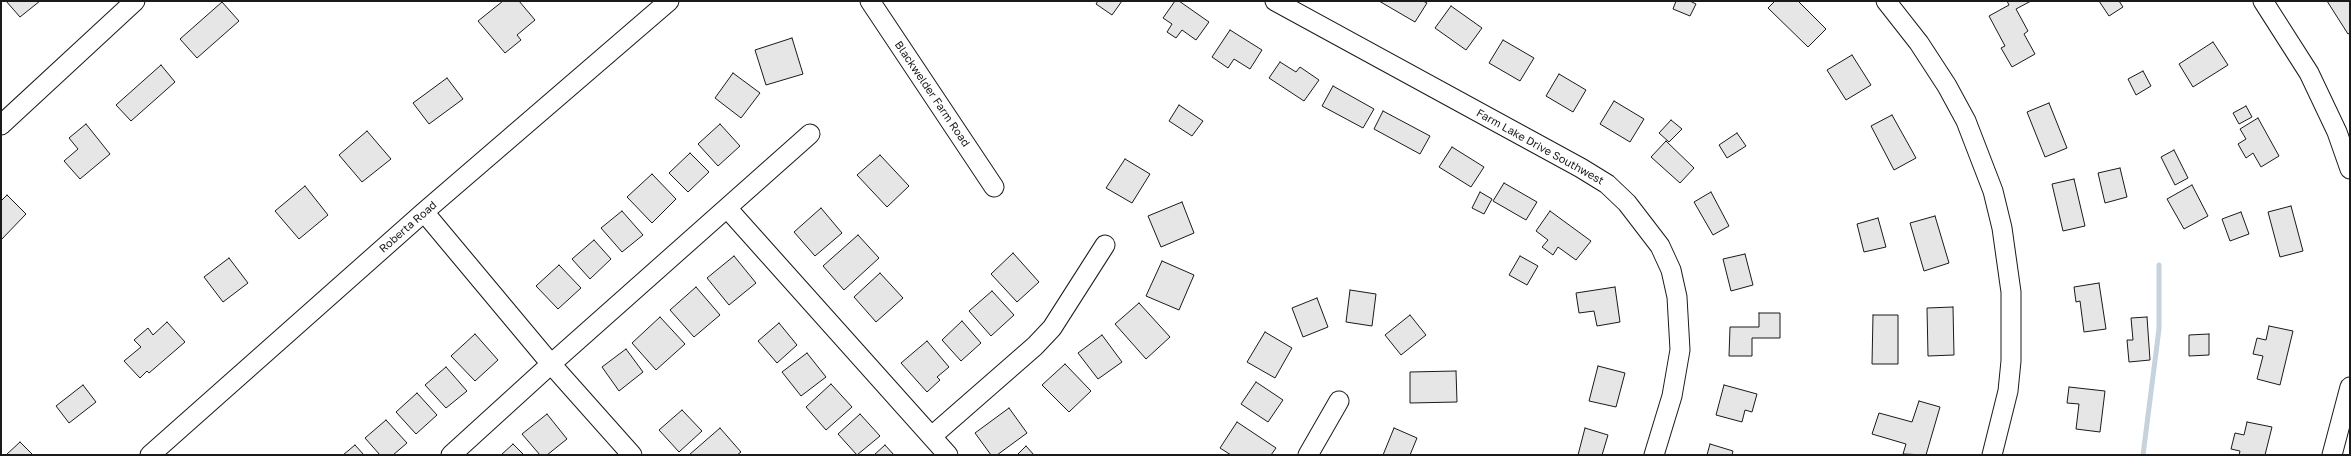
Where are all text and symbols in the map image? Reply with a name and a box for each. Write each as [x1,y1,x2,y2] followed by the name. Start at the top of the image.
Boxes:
[892,39,972,149] street label: Blackwelder Farm Road
[1474,106,1606,188] street label: Farm Lake Drive Southwest
[377,198,439,256] street label: Roberta Road

